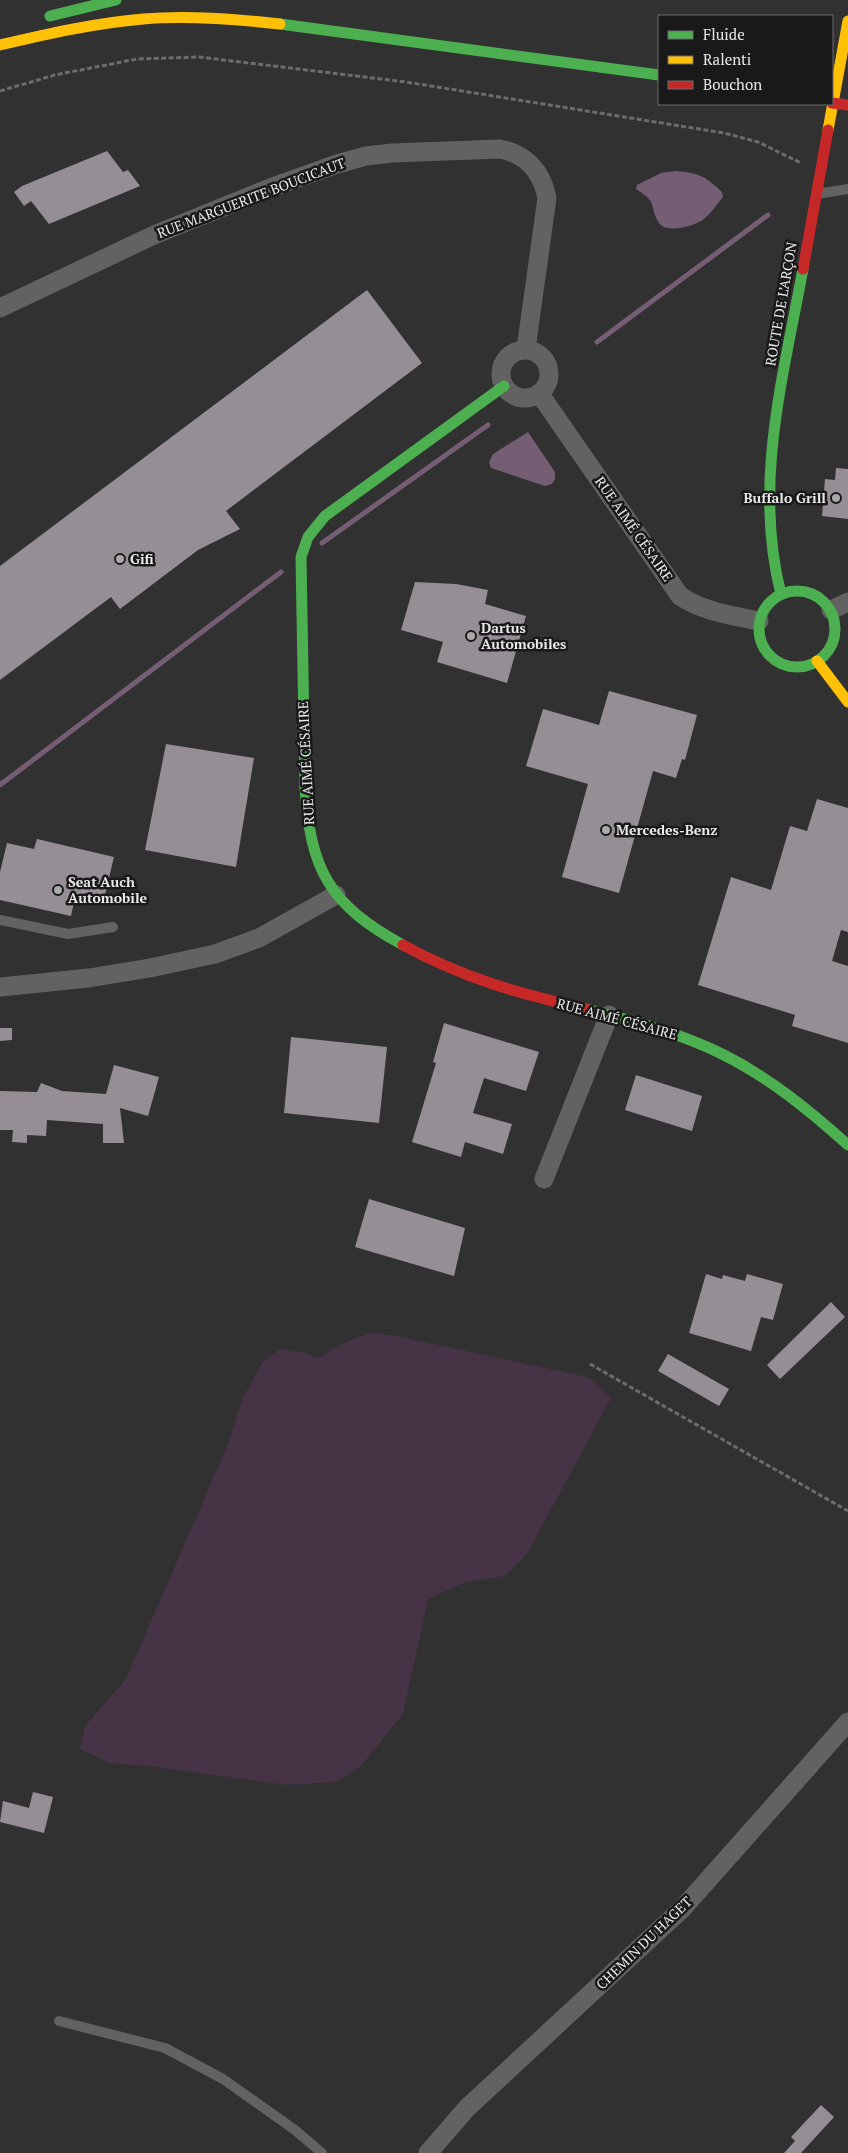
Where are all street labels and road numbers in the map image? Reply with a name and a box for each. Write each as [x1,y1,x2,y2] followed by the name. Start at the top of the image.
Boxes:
[154,153,348,242] street label: RUE MARGUERITE BOUCICAUT
[760,240,801,367] street label: ROUTE DE L’ARÇON
[591,472,678,585] street label: RUE AIMÉ CÉSAIRE
[293,701,318,825] street label: RUE AIMÉ CÉSAIRE
[555,993,679,1044] street label: RUE AIMÉ CÉSAIRE
[592,1892,696,1993] street label: CHEMIN DU HAGET

